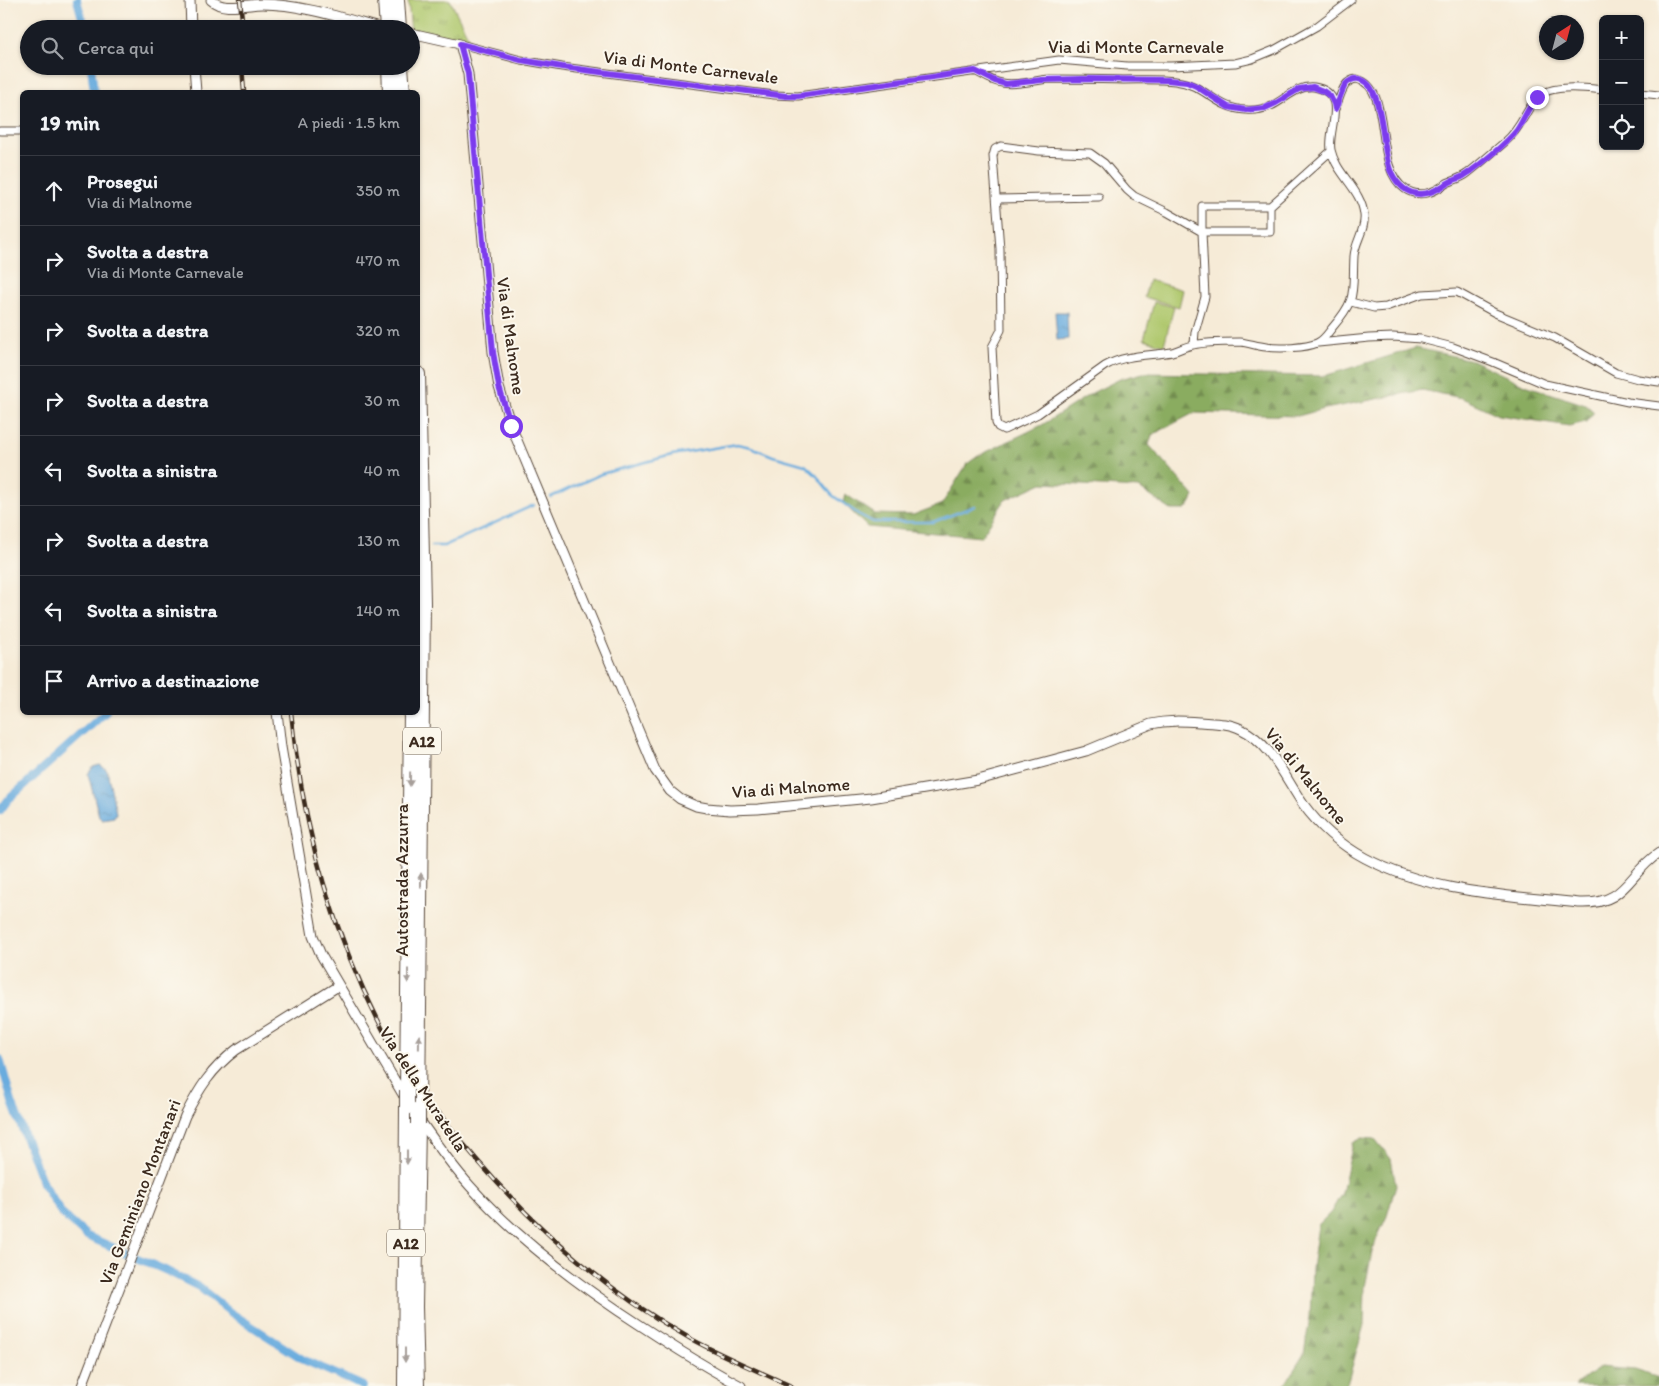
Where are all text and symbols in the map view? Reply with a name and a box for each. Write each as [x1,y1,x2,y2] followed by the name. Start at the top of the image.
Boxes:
[1539,15,1584,60] north arrow
[1599,15,1644,150] map controls
[1599,15,1644,60] button: +
[20,20,420,75] search box
[38,34,66,62] icon: search
[78,36,154,59] text: Cerca qui
[1048,36,1224,58] street label: Via di Monte Carnevale
[602,45,780,89] street label: Via di Monte Carnevale
[1599,60,1644,105] button: −
[1526,86,1549,109] route end
[1599,105,1644,150] button: locate
[40,110,100,135] text: 19 min
[298,113,400,132] text: A piedi · 1.5 km
[87,170,158,193] text: Prosegui
[40,177,68,205] icon: ahead
[356,181,400,200] text: 350 m
[87,193,192,212] text: Via di Malnome
[87,240,208,263] text: Svolta a destra
[40,247,68,275] icon: right
[356,251,400,270] text: 470 m
[87,263,244,282] text: Via di Monte Carnevale
[492,276,530,396] street label: Via di Malnome
[40,317,68,345] icon: right
[87,319,208,342] text: Svolta a destra
[356,321,400,340] text: 320 m
[40,387,68,415] icon: right
[87,389,208,412] text: Svolta a destra
[364,391,400,410] text: 30 m
[500,415,523,438] route start
[40,457,68,485] icon: left
[87,459,217,482] text: Svolta a sinistra
[363,461,400,480] text: 40 m
[40,527,68,555] icon: right
[87,529,208,552] text: Svolta a destra
[357,531,400,550] text: 130 m
[40,597,68,625] icon: left
[87,599,217,622] text: Svolta a sinistra
[356,601,400,620] text: 140 m
[40,667,68,695] icon: arrive
[87,669,259,692] text: Arrivo a destinazione
[1260,723,1352,829] street label: Via di Malnome
[403,728,441,754] road number: A12
[406,771,414,787] one-way arrow
[731,773,851,803] street label: Via di Malnome
[391,803,413,956] street label: Autostrada Azzurra
[417,872,425,888] one-way arrow
[404,968,412,984] one-way arrow
[374,1022,472,1156] street label: Via della Muratella
[415,1034,423,1050] one-way arrow
[94,1096,186,1288] street label: Via Geminiano Montanari
[403,1149,411,1165] one-way arrow
[387,1230,425,1256] road number: A12
[401,1347,409,1363] one-way arrow

